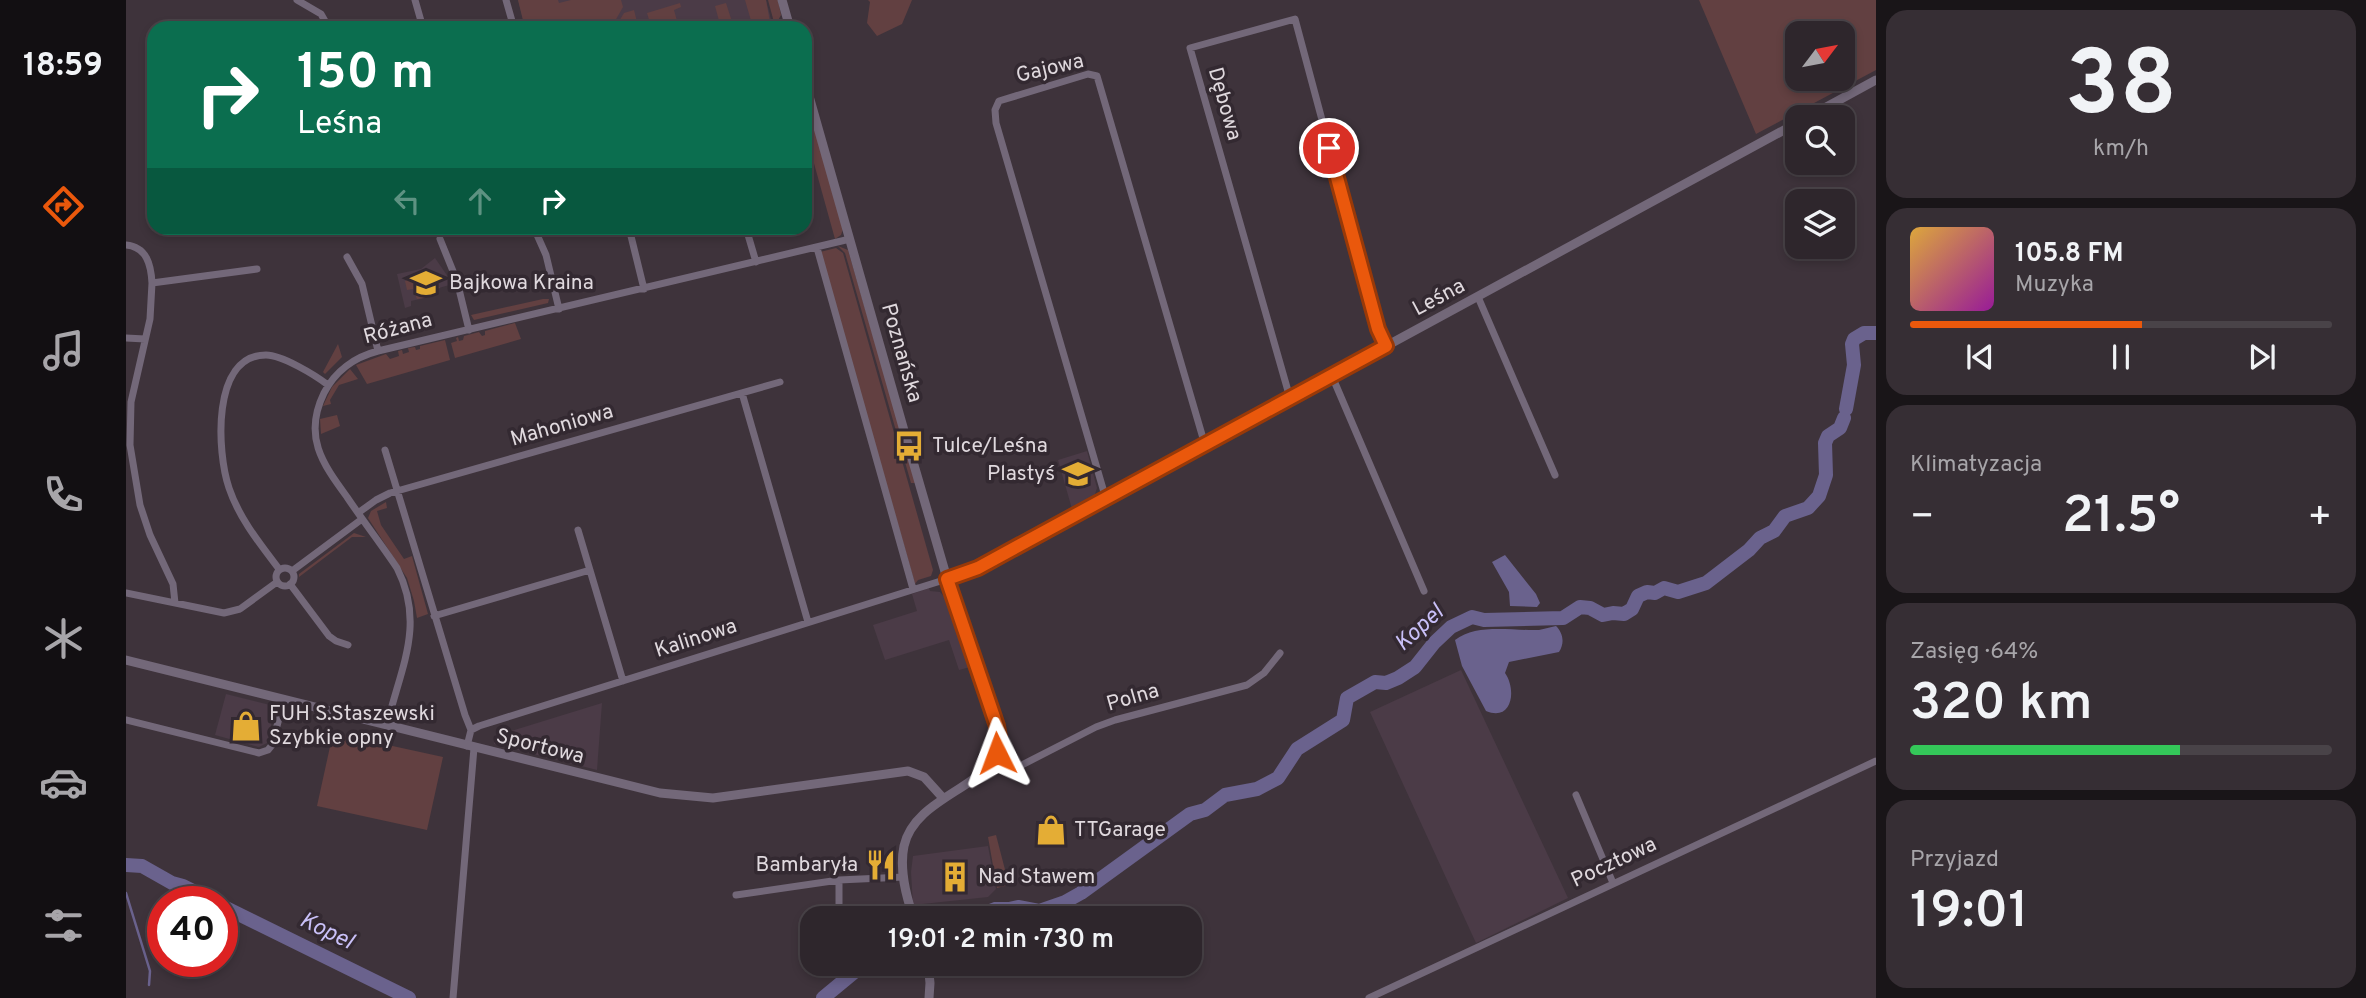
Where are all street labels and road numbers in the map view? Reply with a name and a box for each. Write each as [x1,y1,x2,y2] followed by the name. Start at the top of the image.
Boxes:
[1013,48,1087,90] street label: Gajowa
[1201,64,1247,144] street label: Dębowa
[1408,273,1470,323] street label: Leśna
[874,300,928,406] street label: Poznańska
[361,307,435,351] street label: Różana
[508,398,616,454] street label: Mahoniowa
[651,613,741,665] street label: Kalinowa
[1104,678,1162,718] street label: Polna
[493,723,587,771] street label: Sportowa
[1567,831,1661,895] street label: Pocztowa

